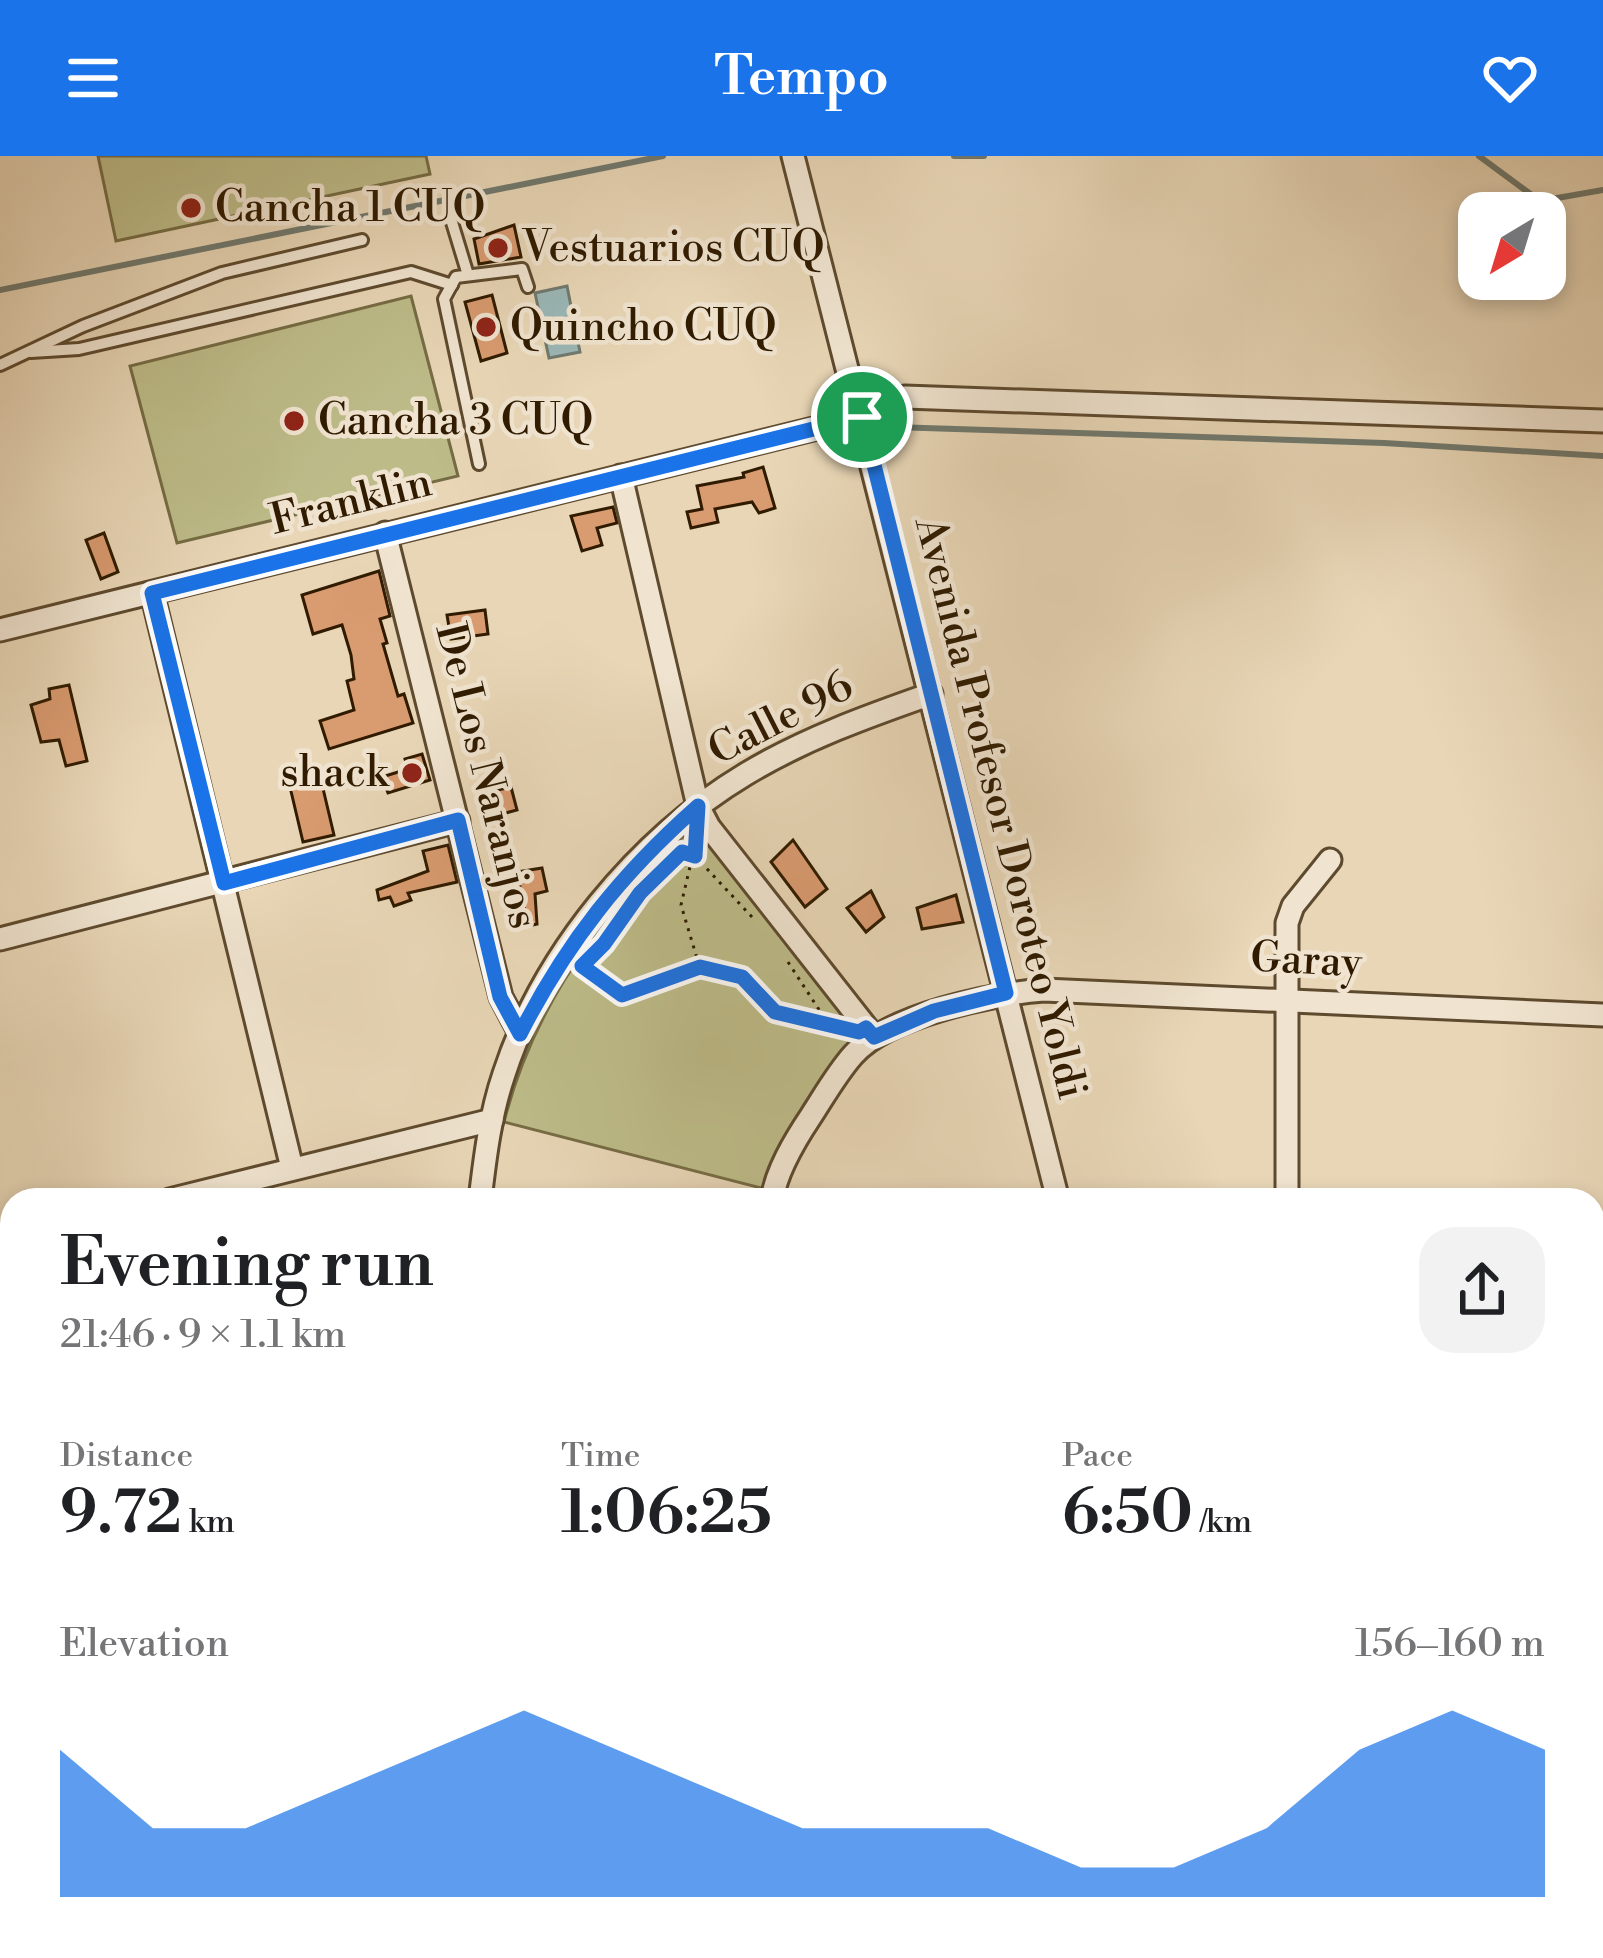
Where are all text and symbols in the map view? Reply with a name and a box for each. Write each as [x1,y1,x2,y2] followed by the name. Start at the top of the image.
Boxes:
[714,44,889,112] text: Tempo
[60,45,126,111] icon: menu
[1477,45,1543,111] icon: heart
[215,182,485,235] place label: Cancha 1 CUQ
[1458,192,1566,300] north arrow
[1458,192,1566,300] map controls
[178,195,204,221] marker: Cancha 1 CUQ
[521,222,825,275] place label: Vestuarios CUQ
[485,235,511,261] marker: Vestuarios CUQ
[510,301,777,354] place label: Quincho CUQ
[473,314,499,340] marker: Quincho CUQ
[811,366,913,468] pin
[829,384,895,450] icon: arrive
[318,395,593,448] place label: Cancha 3 CUQ
[281,408,307,434] marker: Cancha 3 CUQ
[265,456,437,548] street label: Franklin
[902,511,1098,1104] street label: Avenida Profesor Doroteo Yoldi
[421,618,550,934] street label: De Los Naranjos
[700,660,862,778] street label: Calle 96
[280,747,390,800] place label: shack
[399,760,425,786] marker: shack
[1249,932,1364,991] street label: Garay
[60,1224,434,1307] text: Evening run
[1419,1227,1545,1353] button: share
[60,1311,346,1360] text: 21:46 · 9 × 1.1 km
[60,1436,193,1477] text: Distance
[561,1436,640,1477] text: Time
[1062,1436,1133,1477] text: Pace
[60,1477,182,1552] text: 9.72
[561,1477,772,1552] text: 1:06:25
[1062,1477,1193,1552] text: 6:50
[182,1502,235,1543] text: km
[1193,1502,1252,1543] text: /km
[60,1620,229,1669] text: Elevation
[1355,1620,1545,1669] text: 156–160 m

